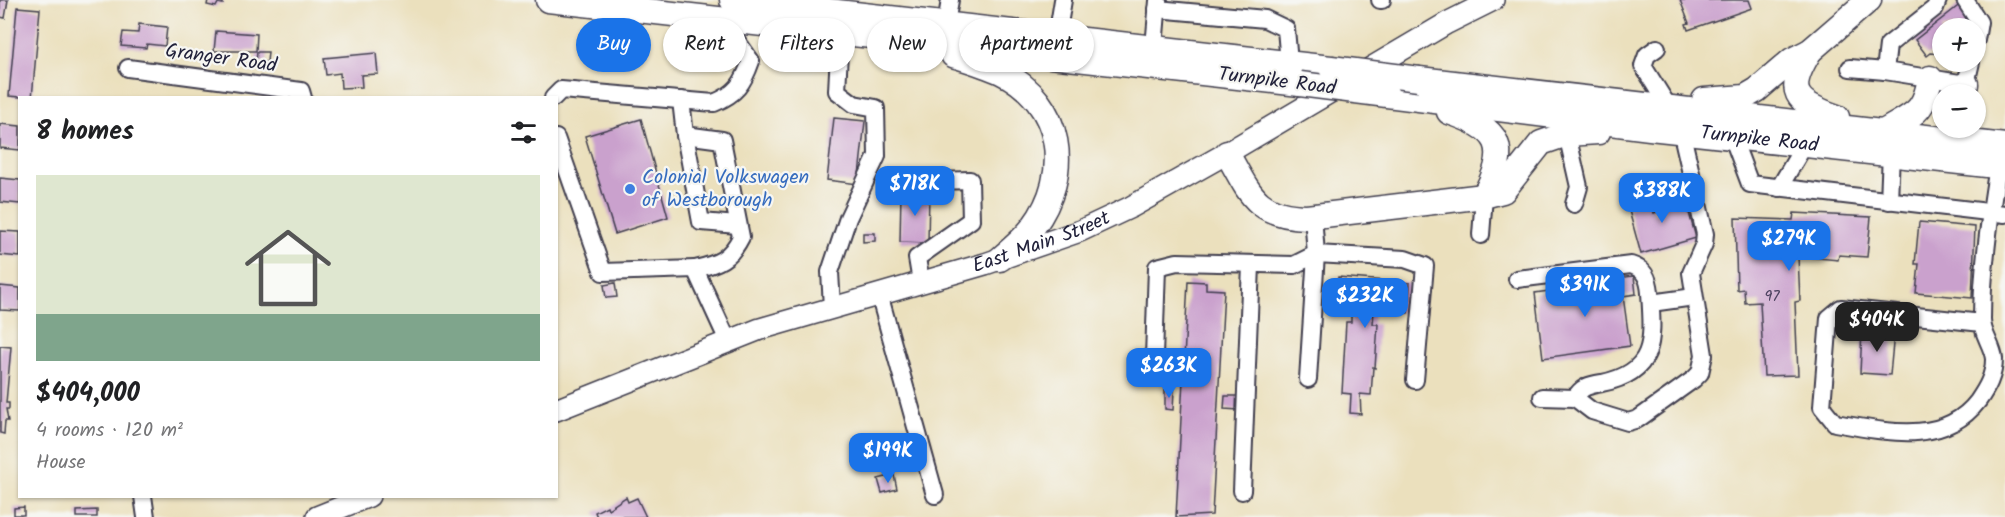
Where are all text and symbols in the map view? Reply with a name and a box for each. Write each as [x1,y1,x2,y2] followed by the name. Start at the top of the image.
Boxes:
[576,18,651,72] chip: Buy
[663,18,746,72] chip: Rent
[758,18,855,72] chip: Filters
[867,18,947,72] chip: New
[959,18,1094,72] chip: Apartment
[1932,18,1986,138] map controls
[1932,18,1986,72] button: +
[163,35,280,83] street label: Granger Road
[1216,59,1339,105] street label: Turnpike Road
[1932,84,1986,138] button: −
[36,111,134,153] text: 8 homes
[507,116,540,149] icon: filters
[1699,118,1821,162] street label: Turnpike Road
[642,162,809,217] place label: Colonial Volkswagen of Westborough
[873,166,957,217] pin: $718K
[889,169,941,201] text: $718K
[1620,173,1704,224] pin: $388K
[1633,176,1691,208] text: $388K
[623,182,637,196] marker: Colonial Volkswagen of Westborough
[969,203,1116,283] street label: East Main Street
[234,214,342,322] icon: home
[1747,221,1831,272] pin: $279K
[1761,224,1817,256] text: $279K
[1543,267,1627,318] pin: $391K
[1560,270,1610,302] text: $391K
[1323,278,1407,329] pin: $232K
[1336,281,1394,313] text: $232K
[1764,284,1780,309] house number: 97
[1835,302,1919,353] pin: $404K
[1849,305,1905,337] text: $404K
[1127,348,1211,399] pin: $263K
[1140,351,1198,383] text: $263K
[36,373,140,415] text: $404,000
[36,415,183,447] text: 4 rooms · 120 m²
[846,433,930,484] pin: $199K
[863,436,913,468] text: $199K
[36,447,86,479] text: House

